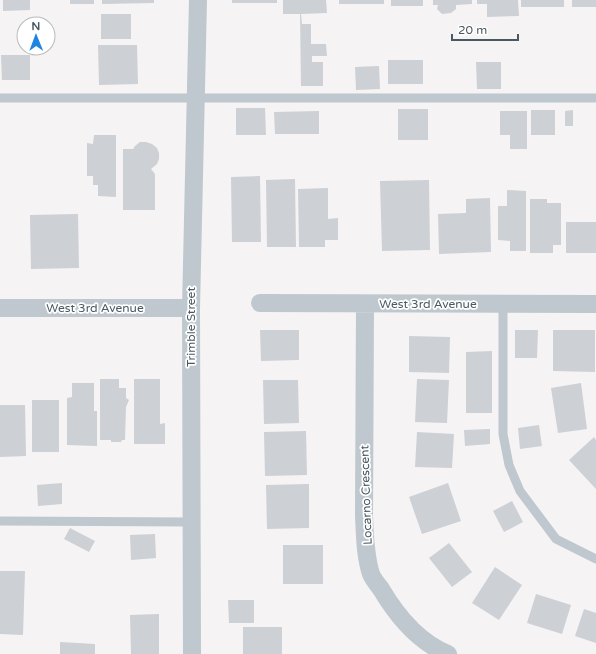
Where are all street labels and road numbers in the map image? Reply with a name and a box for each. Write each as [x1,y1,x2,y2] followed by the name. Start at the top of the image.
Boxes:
[184,287,198,367] street label: Trimble Street
[379,297,477,311] street label: West 3rd Avenue
[46,301,144,315] street label: West 3rd Avenue
[357,444,375,545] street label: Locarno Crescent

